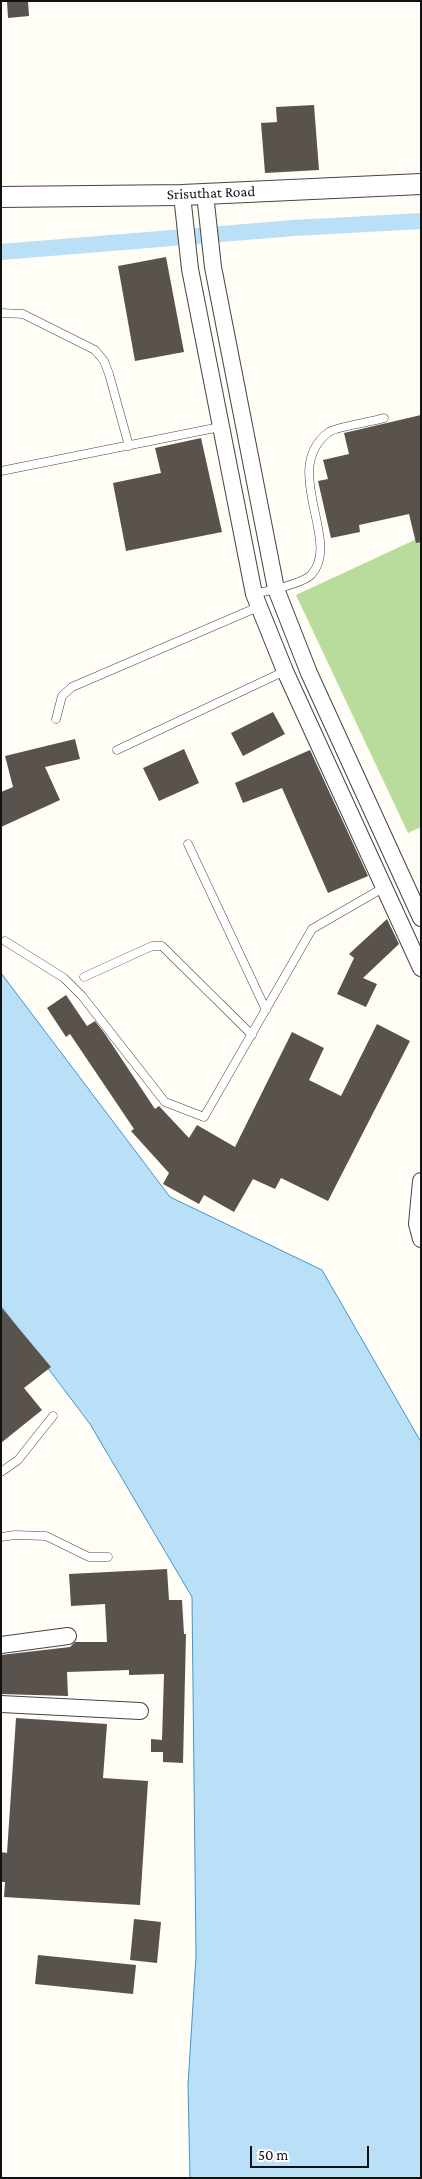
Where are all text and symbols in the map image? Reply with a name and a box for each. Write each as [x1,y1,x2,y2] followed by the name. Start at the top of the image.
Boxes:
[167,182,255,204] street label: Srisuthat Road
[252,2136,371,2168] scale bar
[258,2147,288,2163] text: 50 m

